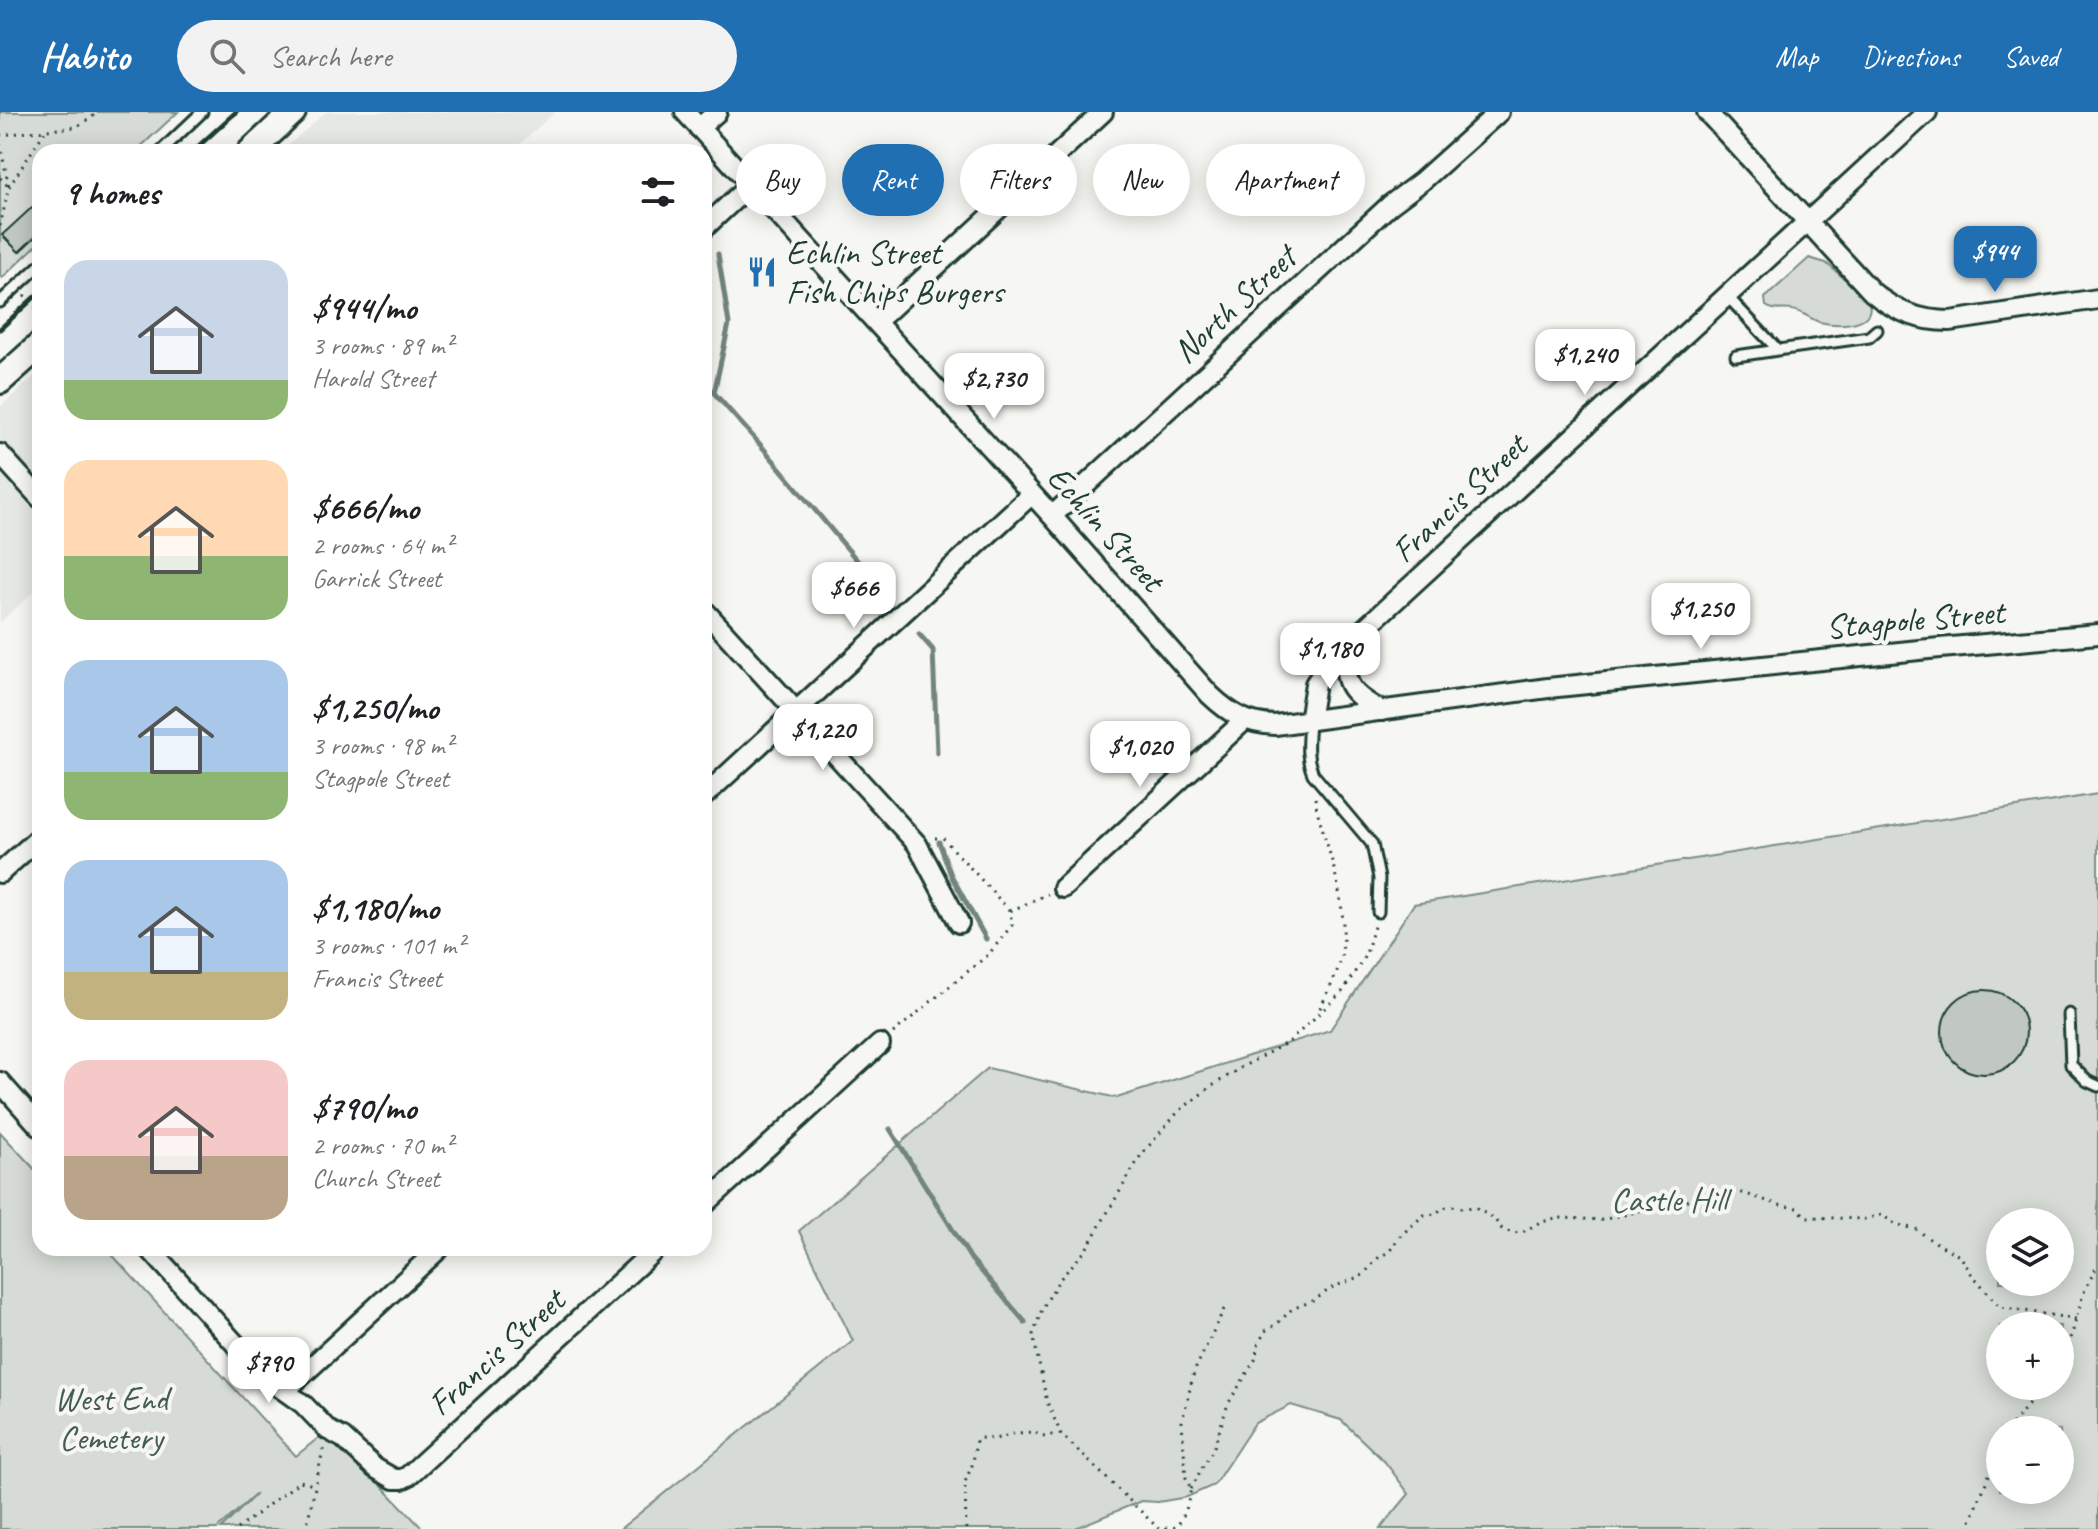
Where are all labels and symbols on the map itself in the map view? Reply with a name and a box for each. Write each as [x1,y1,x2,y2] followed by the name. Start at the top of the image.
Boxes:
[1948,226,2042,294] pin: $944
[786,231,1007,313] place label: Echlin Street Fish Chips Burgers
[1163,233,1308,372] street label: North Street
[745,255,779,289] restaurant icon: Echlin Street Fish Chips Burgers
[1520,329,1650,397] pin: $1,240
[929,353,1059,421] pin: $2,730
[1382,422,1538,572] street label: Francis Street
[1038,456,1176,603] street label: Echlin Street
[807,562,901,630] pin: $666
[1636,583,1766,651] pin: $1,250
[1824,589,2010,648] street label: Stagpole Street
[1265,623,1395,691] pin: $1,180
[758,704,888,772] pin: $1,220
[1075,721,1205,789] pin: $1,020
[1611,1178,1733,1221] park label: Castle Hill
[419,1277,576,1425] street label: Francis Street
[222,1337,316,1405] pin: $790
[54,1377,172,1459] park label: West End Cemetery

